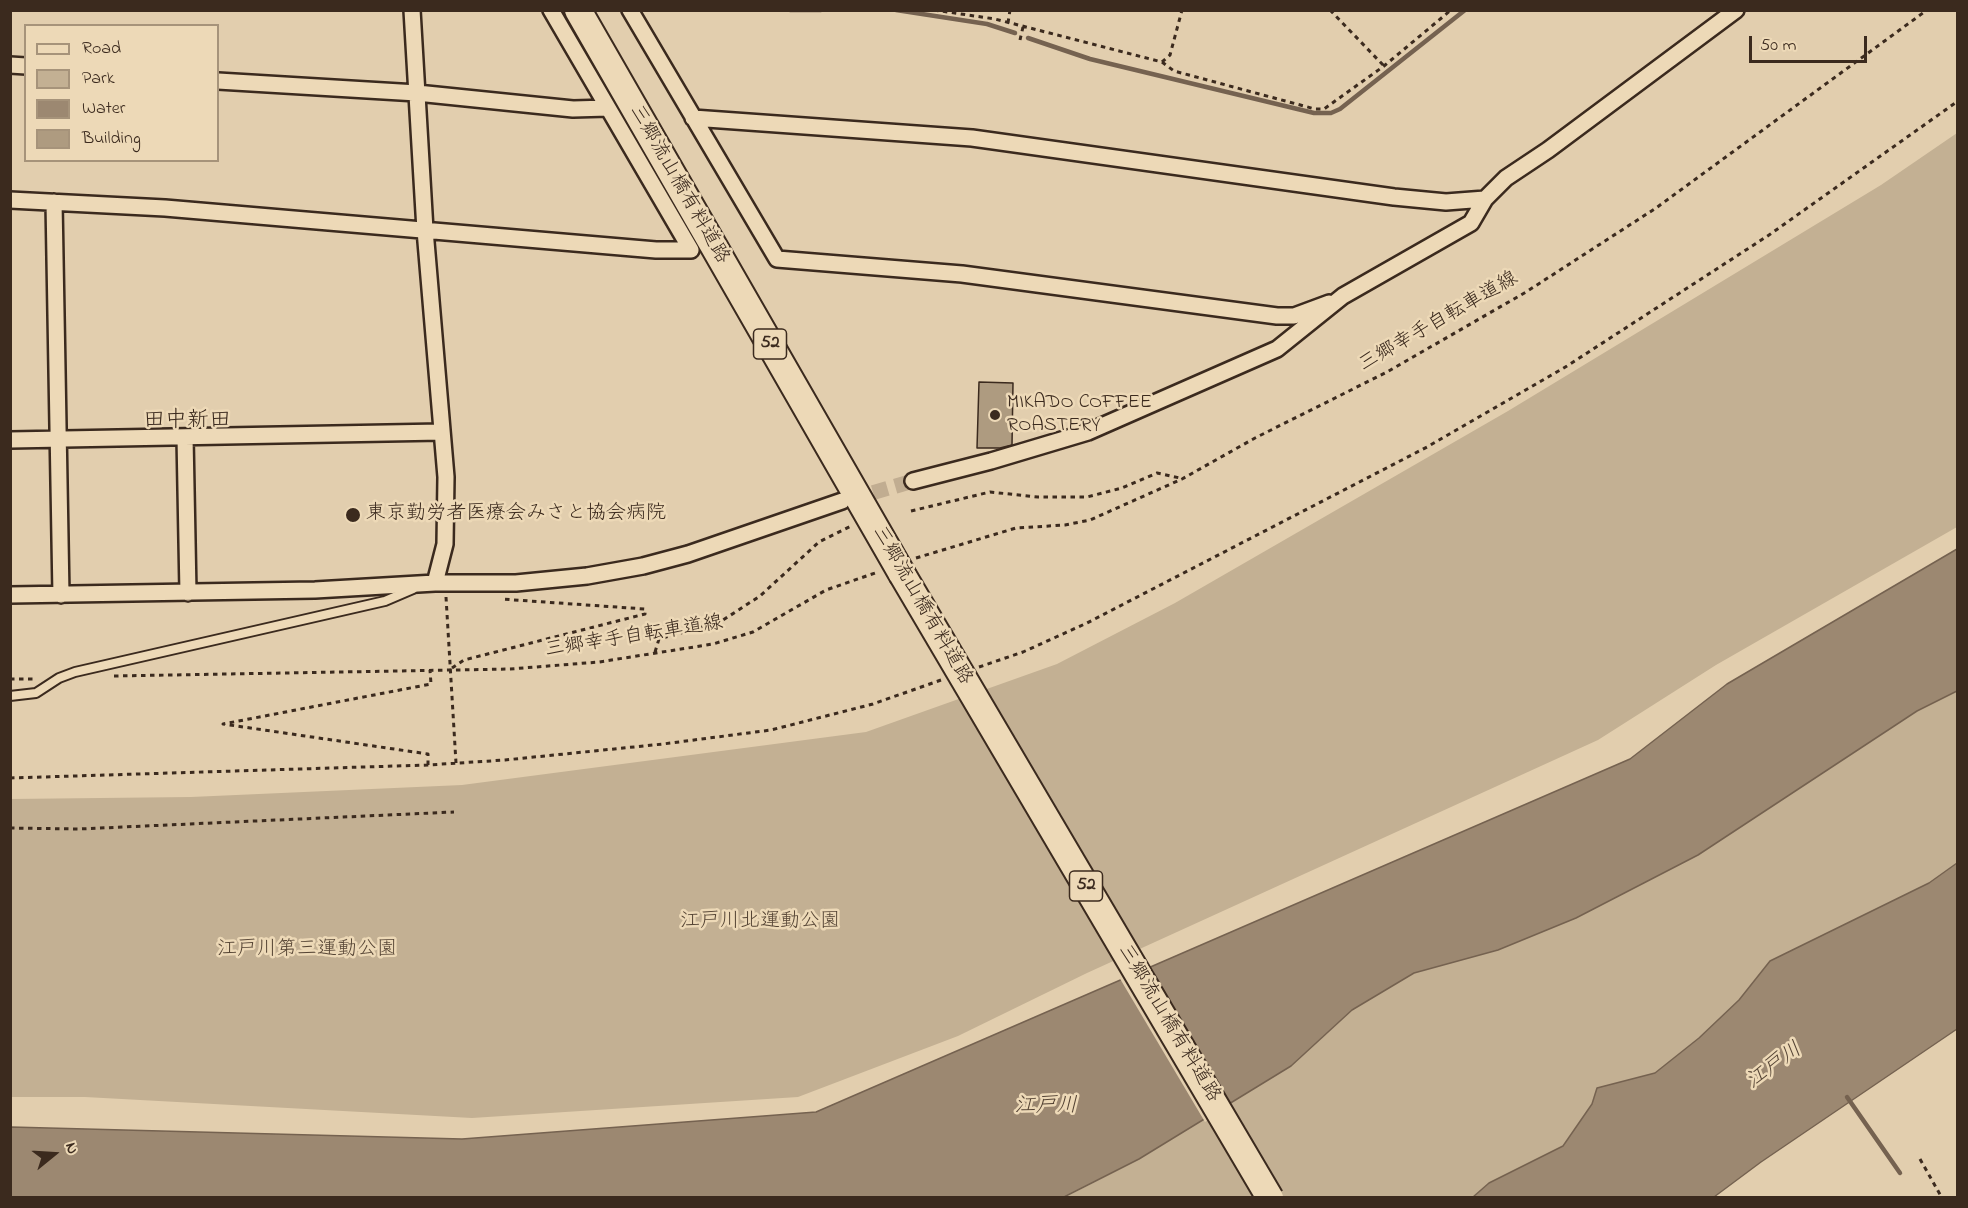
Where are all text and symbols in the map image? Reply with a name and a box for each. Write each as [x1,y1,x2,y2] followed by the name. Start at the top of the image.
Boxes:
[24,24,219,162] legend
[1752,24,1870,62] scale bar
[1760,33,1797,59] text: 50 m
[82,36,121,62] text: Road
[82,66,115,92] text: Park
[82,96,125,122] text: Water
[623,101,733,269] street label: 三郷流山橋有料道路
[82,126,141,152] text: Building
[1355,268,1523,378] street label: 三郷幸手自転車道線
[754,329,786,359] road number: 52
[1007,392,1152,439] place label: MIKADO COFFEE ROASTERY
[988,408,1002,422] marker: MIKADO COFFEE ROASTERY
[143,409,231,435] district label: 田中新田
[366,503,666,527] place label: 東京勤労者医療会みさと協会病院
[344,506,362,524] marker: 東京勤労者医療会みさと協会病院
[866,522,976,690] street label: 三郷流山橋有料道路
[543,612,725,664] street label: 三郷幸手自転車道線
[1070,871,1102,901] road number: 52
[680,911,840,935] park label: 江戸川北運動公園
[217,939,397,963] park label: 江戸川第三運動公園
[1111,941,1225,1107] street label: 三郷流山橋有料道路
[1742,1038,1808,1096] water label: 江戸川
[1015,1095,1077,1121] water label: 江戸川
[24,1124,84,1184] north arrow
[58,1140,84,1157] text: N

